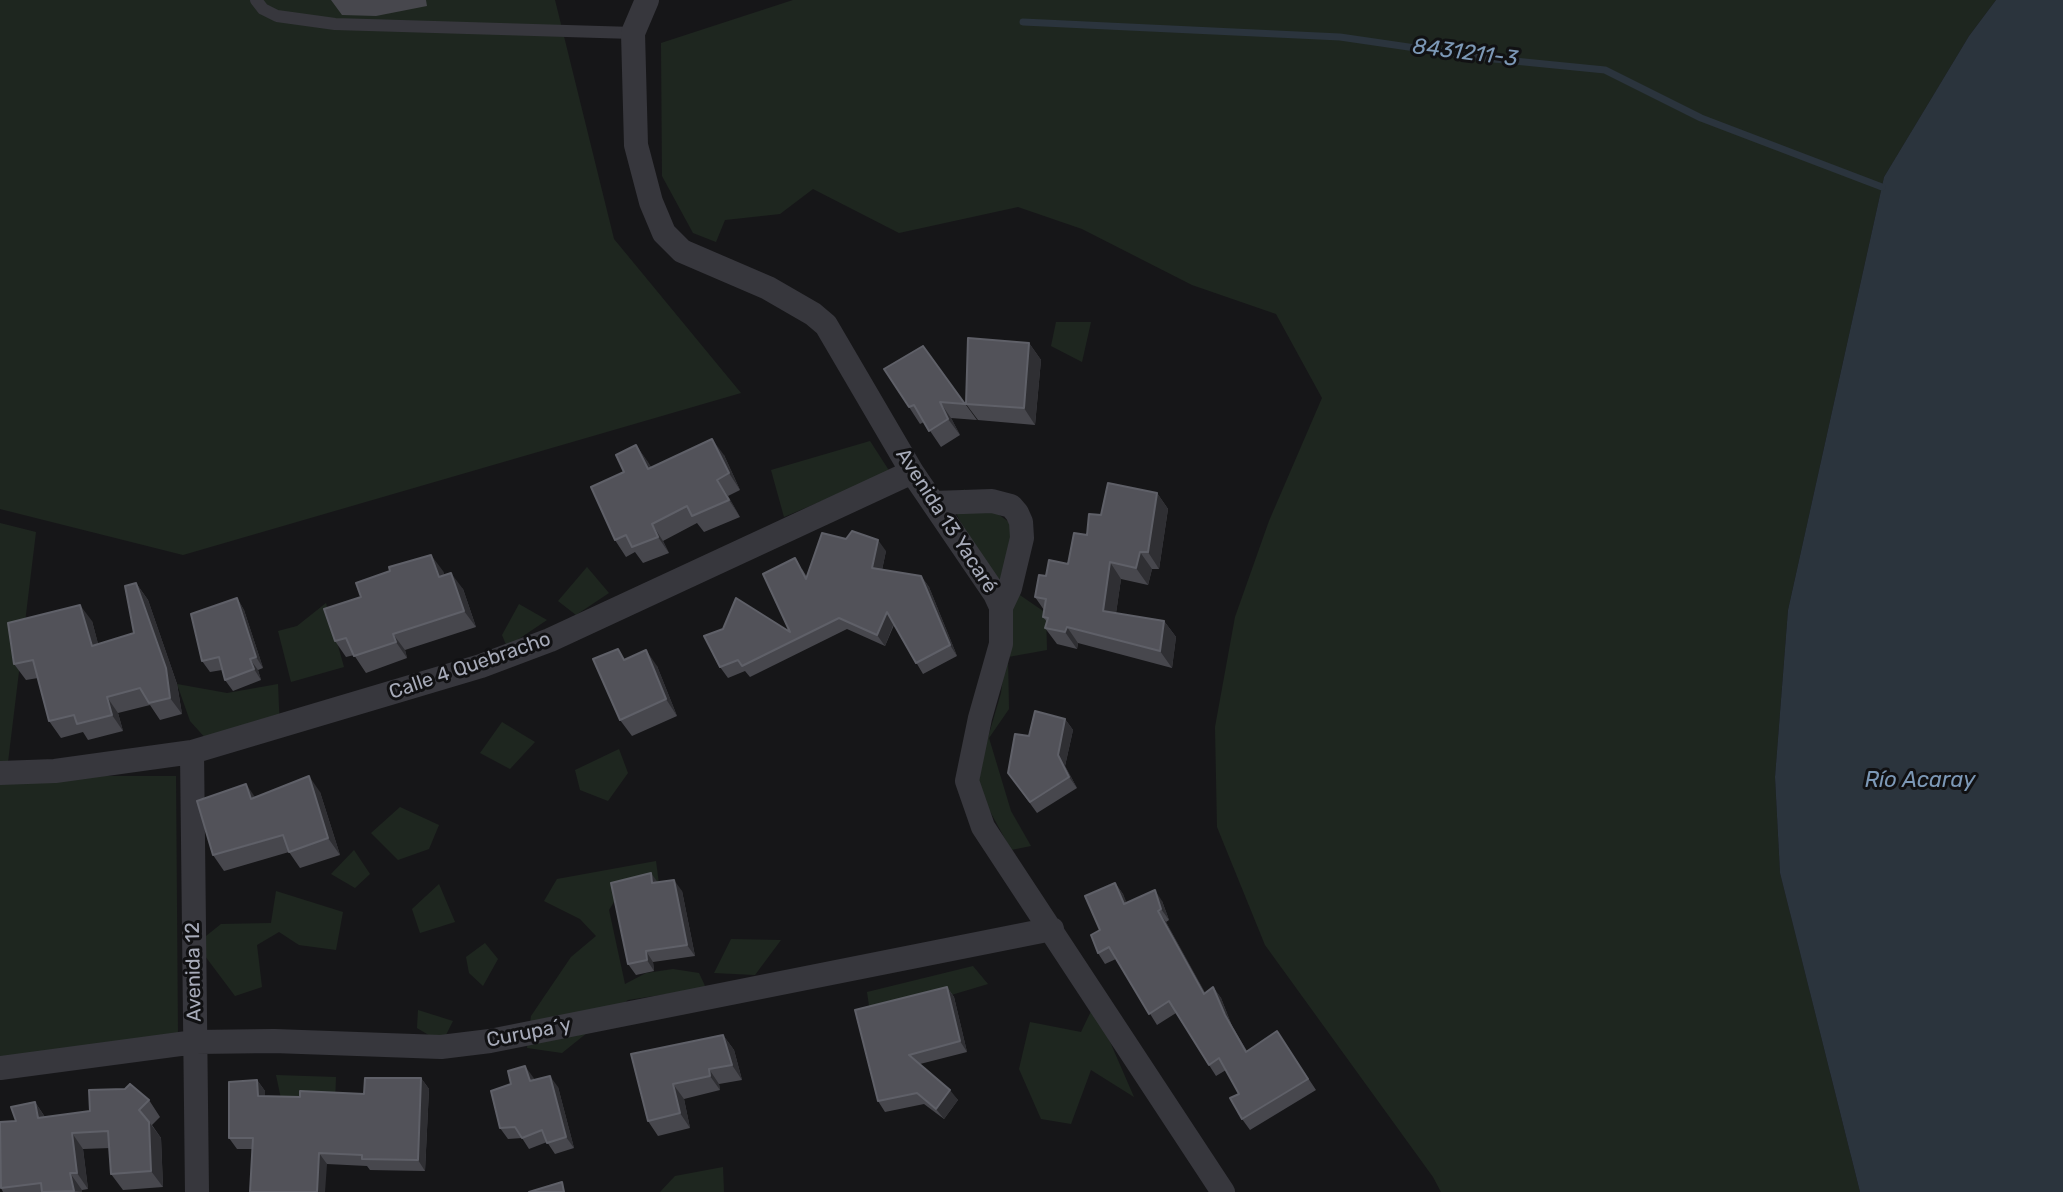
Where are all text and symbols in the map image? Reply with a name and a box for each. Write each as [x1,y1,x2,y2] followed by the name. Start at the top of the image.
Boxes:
[1411,33,1519,73] water label: 8431211-3
[890,444,1002,598] street label: Avenida 13 Yacaré
[386,627,554,705] street label: Calle 4 Quebracho
[1865,768,1975,794] water label: Río Acaray
[181,922,207,1022] street label: Avenida 12
[485,1013,573,1053] street label: Curupa´y

